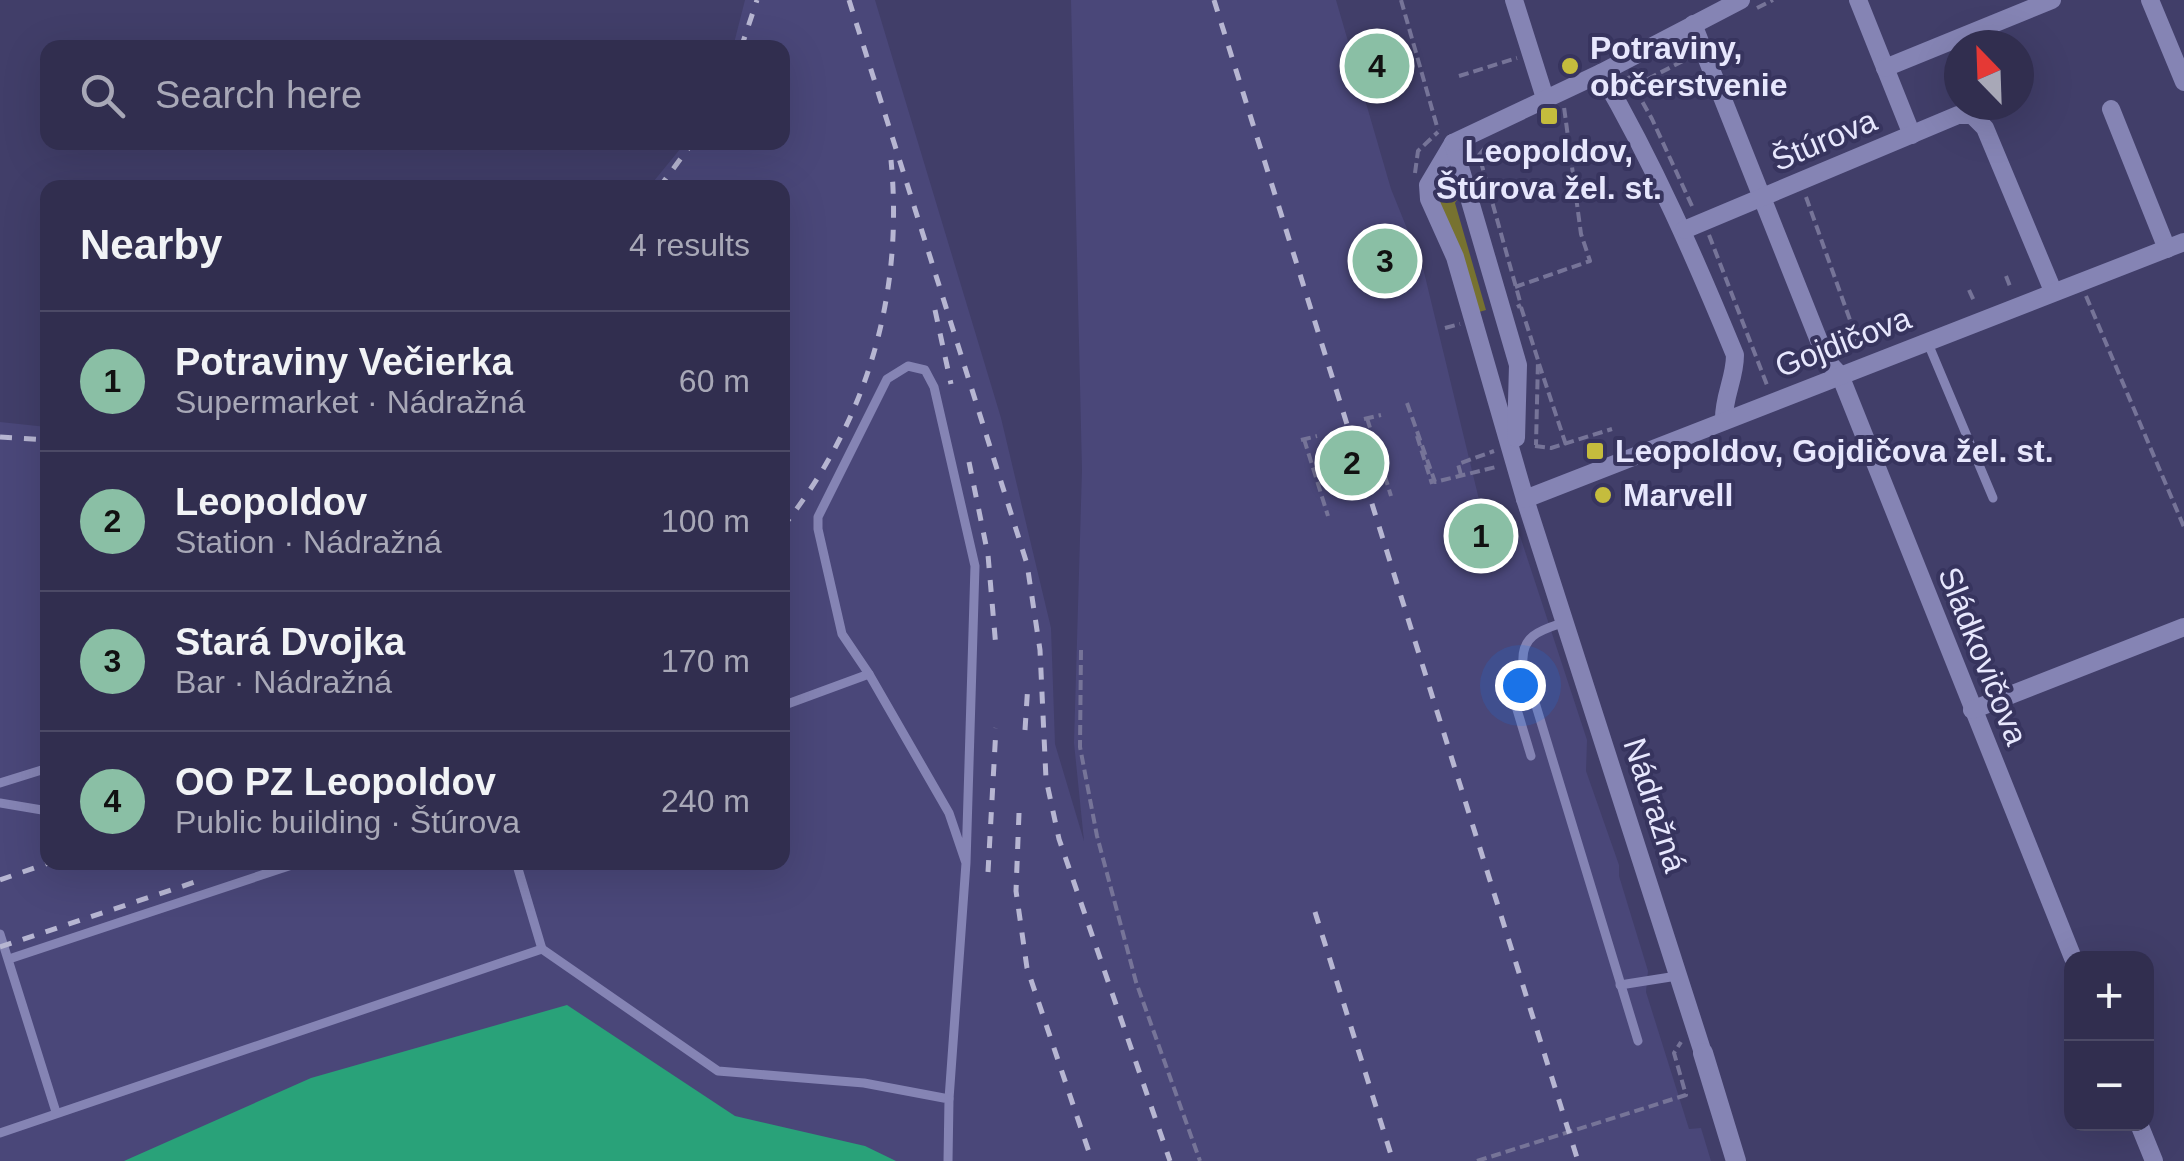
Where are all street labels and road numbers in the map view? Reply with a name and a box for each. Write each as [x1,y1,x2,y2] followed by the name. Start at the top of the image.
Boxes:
[1766,102,1882,178] street label: Štúrova
[1770,300,1916,384] street label: Gojdičova
[1931,562,2035,750] street label: Sládkovičova
[1616,733,1694,877] street label: Nádražná

